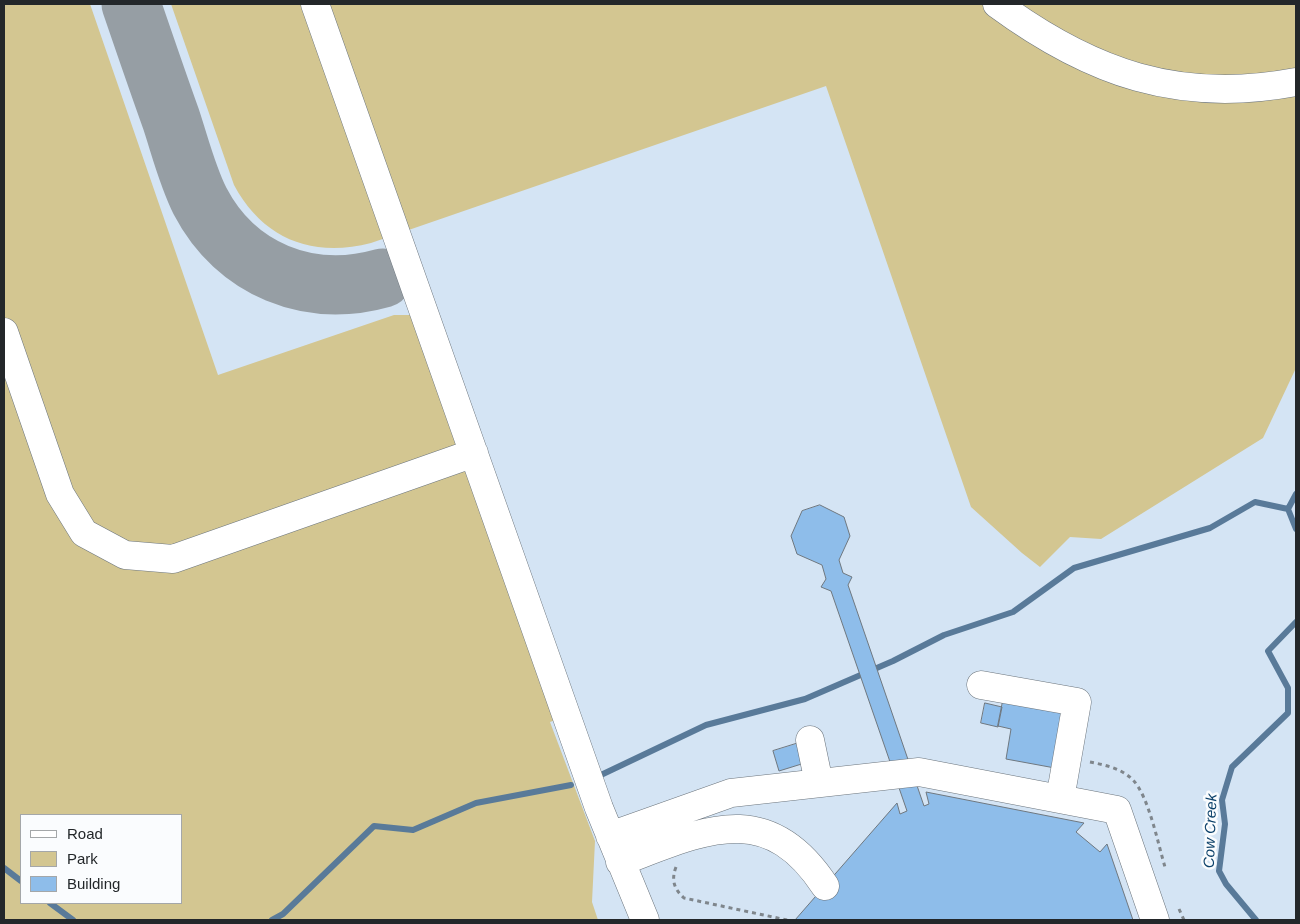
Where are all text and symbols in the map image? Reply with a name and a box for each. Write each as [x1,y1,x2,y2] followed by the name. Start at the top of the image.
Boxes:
[1201,794,1221,868] water label: Cow Creek
[20,814,182,904] legend
[67,825,103,842] text: Road
[67,850,98,867] text: Park
[67,875,120,892] text: Building

